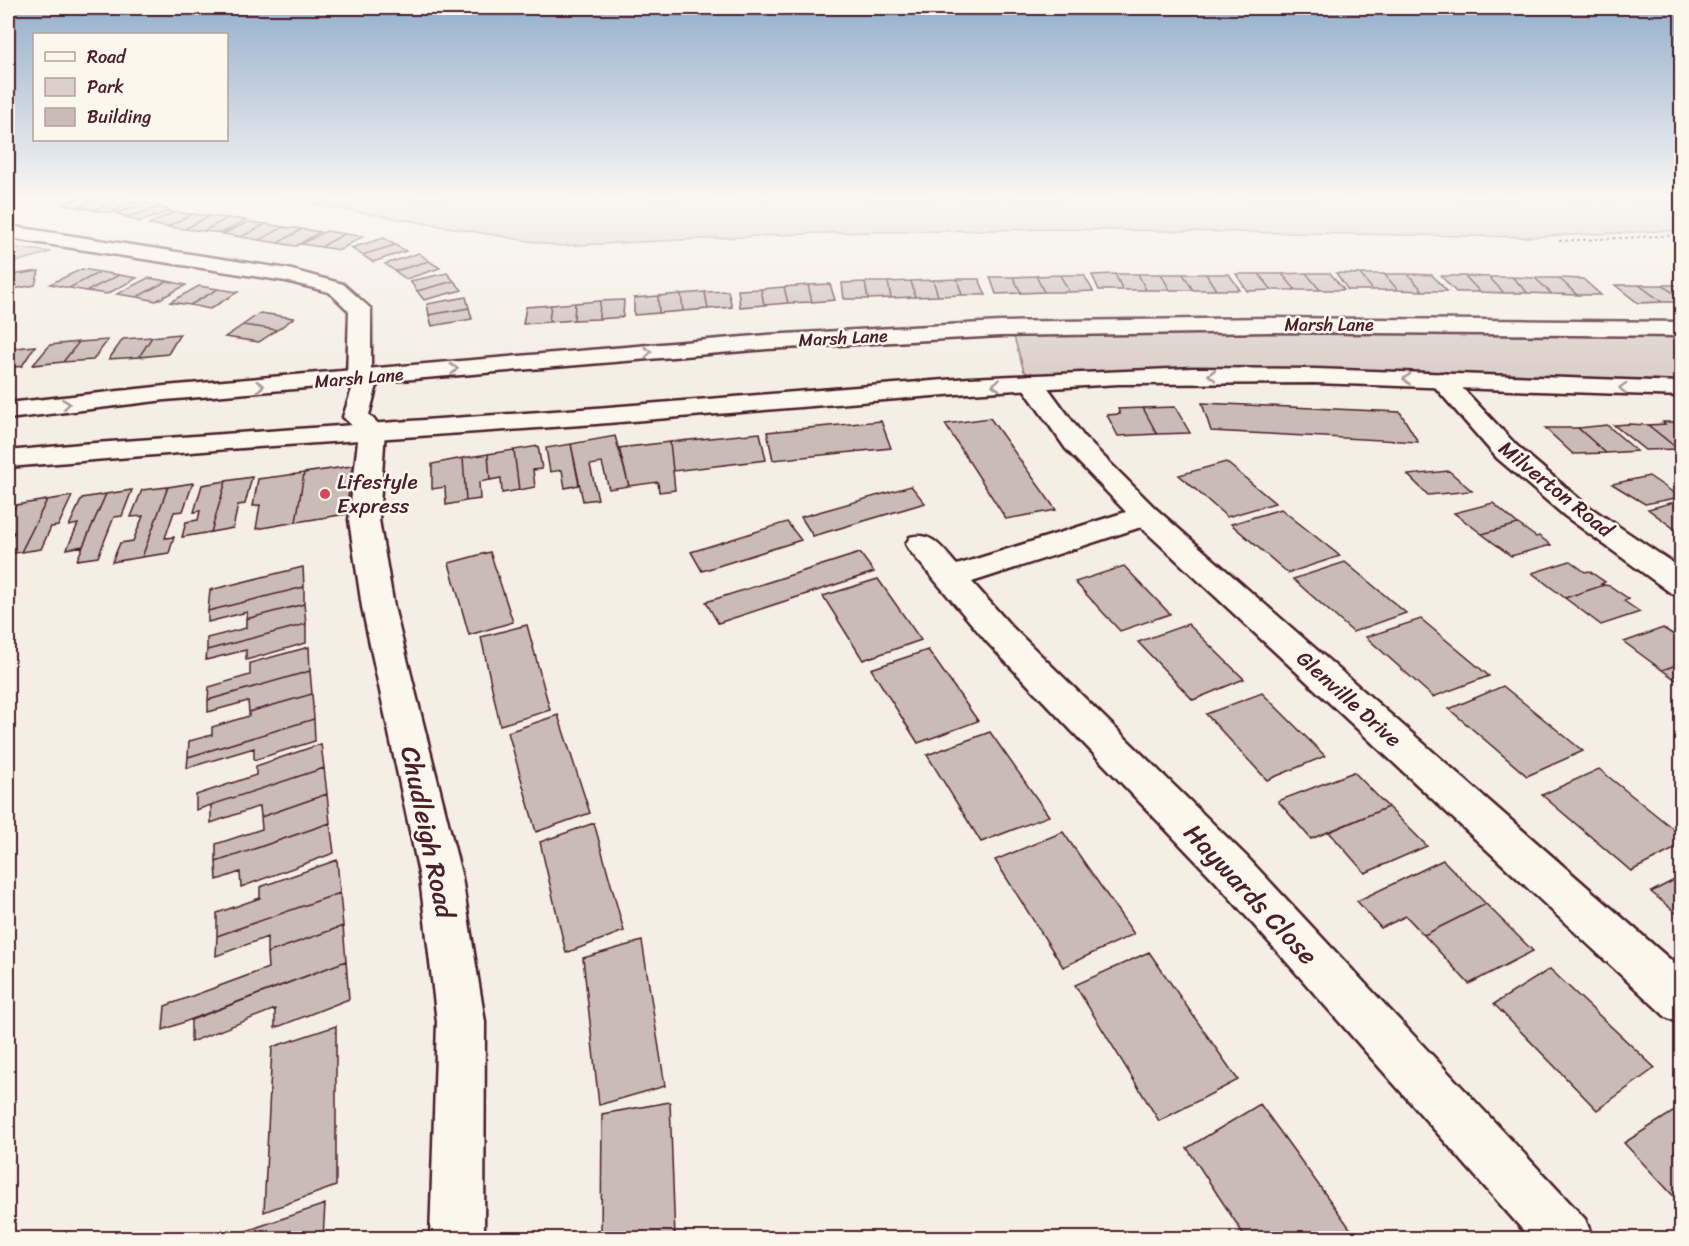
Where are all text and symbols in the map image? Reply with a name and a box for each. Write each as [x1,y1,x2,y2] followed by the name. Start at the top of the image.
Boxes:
[33,33,228,141] legend
[87,41,127,73] text: Road
[87,71,124,103] text: Park
[87,101,151,133] text: Building
[1284,309,1374,341] street label: Marsh Lane
[798,320,889,356] street label: Marsh Lane
[644,346,653,359] one-way arrow
[313,358,405,398] street label: Marsh Lane
[450,363,459,376] one-way arrow
[1208,369,1217,381] one-way arrow
[1403,373,1412,386] one-way arrow
[992,378,1001,391] one-way arrow
[255,379,264,392] one-way arrow
[1619,382,1628,395] one-way arrow
[61,399,70,411] one-way arrow
[1490,430,1624,549] street label: Milverton Road
[337,463,418,525] place label: Lifestyle Express
[318,487,332,501] marker: Lifestyle Express
[1287,641,1411,757] street label: Glenville Drive
[387,742,469,924] street label: Chudleigh Road
[1172,812,1330,976] street label: Haywards Close

